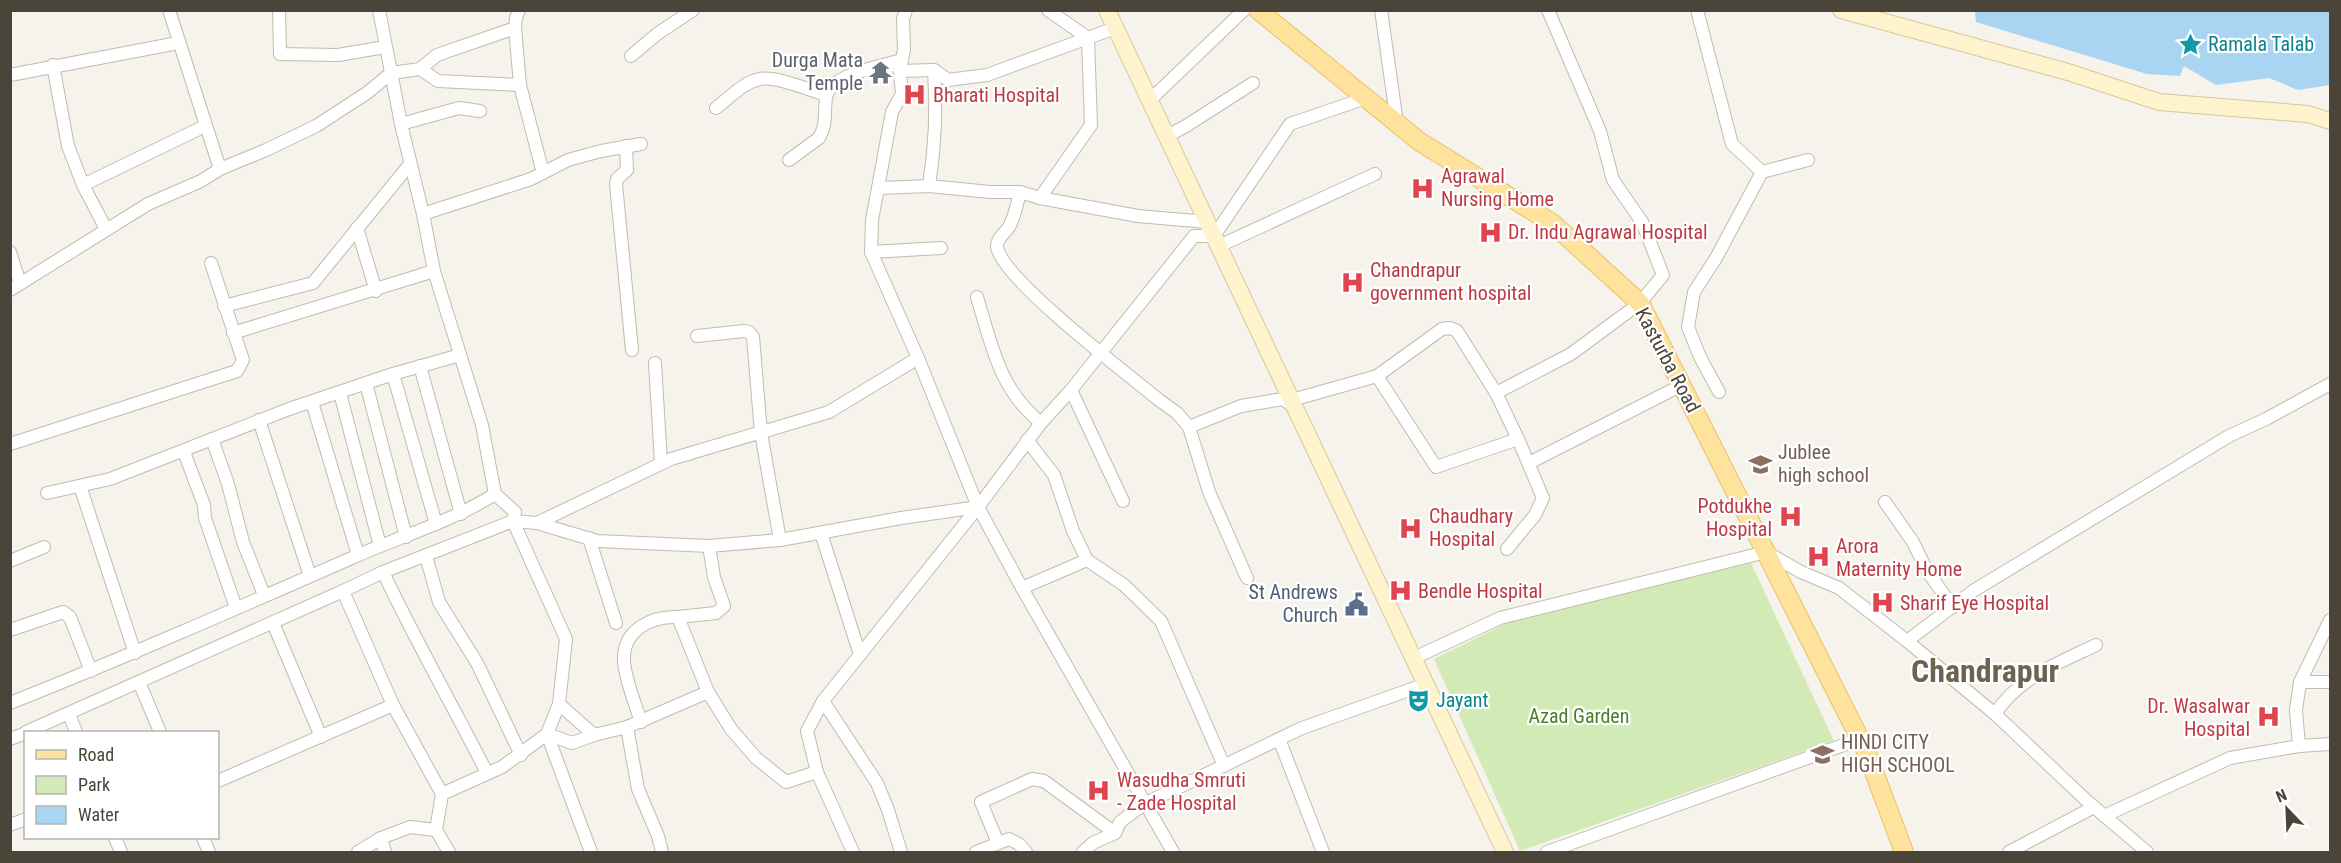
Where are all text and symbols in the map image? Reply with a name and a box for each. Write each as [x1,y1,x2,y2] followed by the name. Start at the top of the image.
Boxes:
[2177,31,2203,57] place icon: Ramala Talab
[2208,32,2314,56] place label: Ramala Talab
[772,48,863,95] place label: Durga Mata Temple
[868,59,894,85] temple icon: Durga Mata Temple
[902,82,928,108] hospital icon: Bharati Hospital
[933,83,1060,107] place label: Bharati Hospital
[1441,164,1554,211] place label: Agrawal Nursing Home
[1410,175,1436,201] hospital icon: Agrawal Nursing Home
[1477,219,1503,245] hospital icon: Dr. Indu Agrawal Hospital
[1508,220,1708,244] place label: Dr. Indu Agrawal Hospital
[1370,258,1531,305] place label: Chandrapur government hospital
[1339,269,1365,295] hospital icon: Chandrapur government hospital
[1630,303,1706,417] street label: Kasturba Road
[1778,440,1869,487] place label: Jublee high school
[1747,451,1773,477] school or university icon: Jublee high school
[1697,494,1772,541] place label: Potdukhe Hospital
[1429,504,1513,551] place label: Chaudhary Hospital
[1777,504,1803,530] hospital icon: Potdukhe Hospital
[1398,515,1424,541] hospital icon: Chaudhary Hospital
[1836,534,1962,581] place label: Arora Maternity Home
[1805,544,1831,570] hospital icon: Arora Maternity Home
[1387,578,1413,604] hospital icon: Bendle Hospital
[1418,579,1543,603] place label: Bendle Hospital
[1249,580,1338,627] place label: St Andrews Church
[1869,590,1895,616] hospital icon: Sharif Eye Hospital
[1343,591,1369,617] public building icon: St Andrews Church
[1900,591,2049,615] place label: Sharif Eye Hospital
[1911,652,2059,690] district label: Chandrapur
[1405,687,1431,713] theatre icon: Jayant
[1436,688,1489,712] place label: Jayant
[2147,694,2250,741] place label: Dr. Wasalwar Hospital
[1529,704,1629,728] park label: Azad Garden
[2255,704,2281,730] hospital icon: Dr. Wasalwar Hospital
[1841,730,1955,777] place label: HINDI CITY HIGH SCHOOL
[24,731,219,839] legend
[1810,741,1836,767] school or university icon: HINDI CITY HIGH SCHOOL
[78,744,114,765] text: Road
[1117,768,1246,815] place label: Wasudha Smruti - Zade Hospital
[78,774,110,795] text: Park
[1086,778,1112,804] hospital icon: Wasudha Smruti - Zade Hospital
[2257,779,2317,839] north arrow
[2273,785,2290,806] text: N
[78,804,120,825] text: Water

